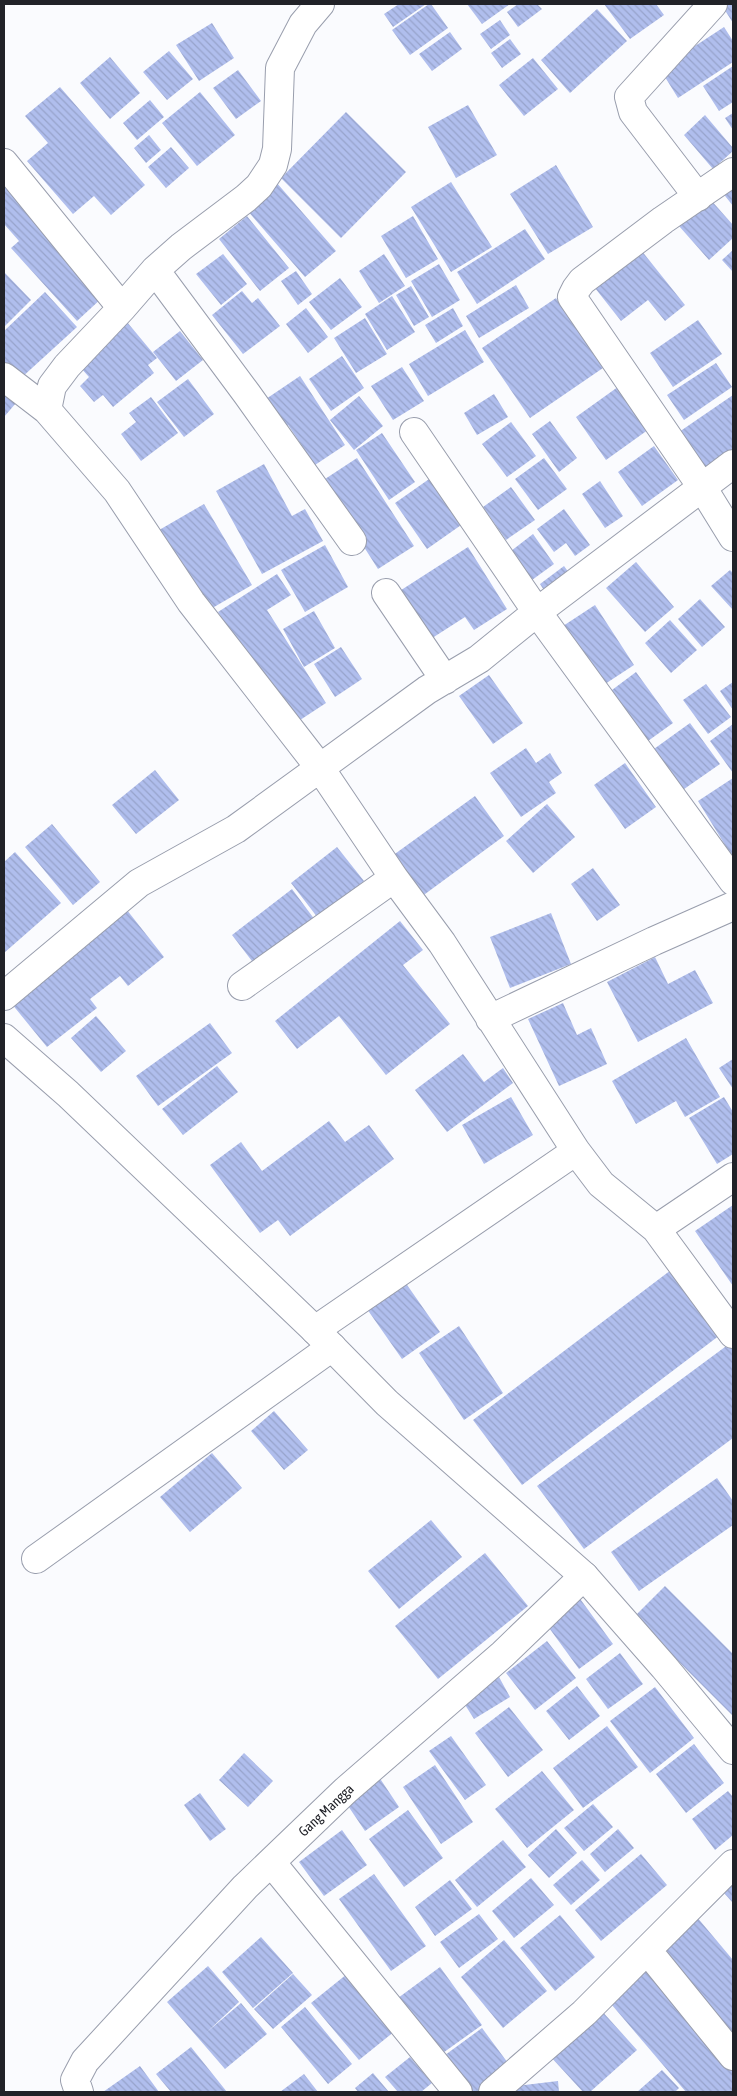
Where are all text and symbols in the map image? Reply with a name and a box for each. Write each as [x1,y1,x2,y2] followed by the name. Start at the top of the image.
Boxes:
[295,1781,357,1839] street label: Gang Mangga

